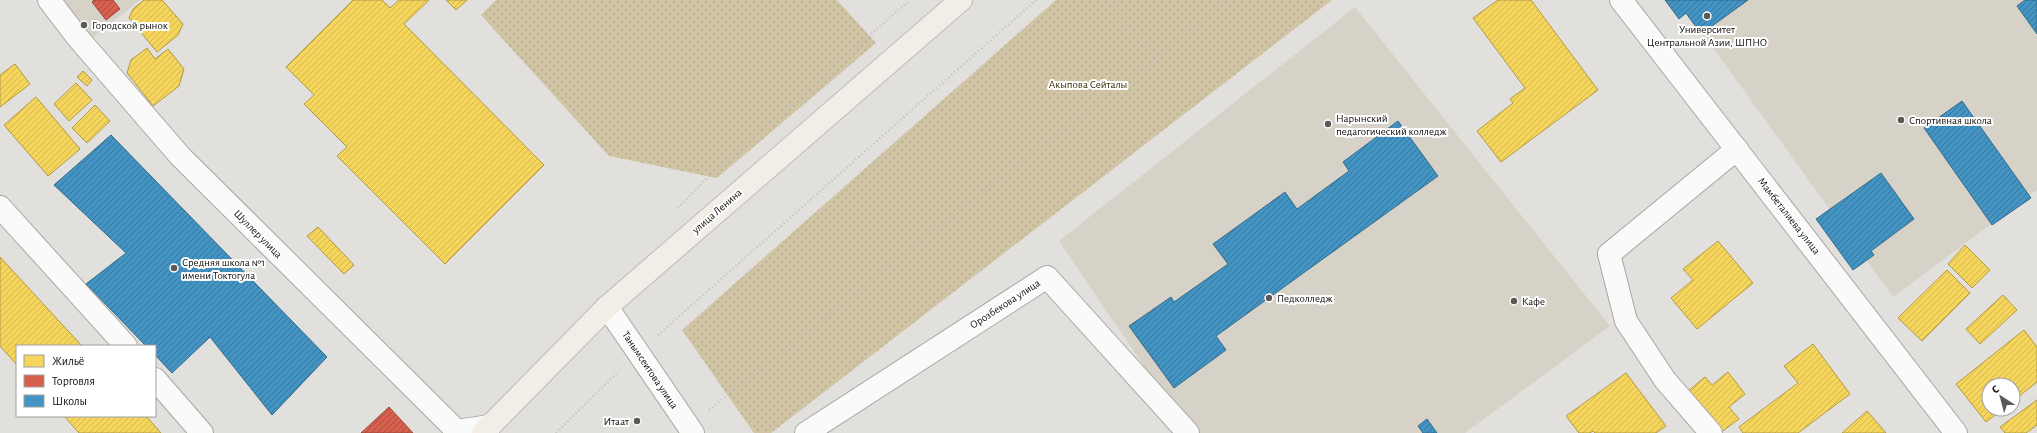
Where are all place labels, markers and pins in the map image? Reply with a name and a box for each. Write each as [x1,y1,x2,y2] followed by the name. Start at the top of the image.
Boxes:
[1702,11,1712,21] marker: Университет Центральной Азии, ШПНО
[79,20,89,30] marker: Городской рынок
[92,20,168,31] place label: Городской рынок
[1647,24,1767,48] place label: Университет Центральной Азии, ШПНО
[1336,113,1447,137] place label: Нарынский педагогический колледж
[1896,115,1906,125] marker: Спортивная школа
[1909,115,1992,126] place label: Спортивная школа
[1323,119,1333,129] marker: Нарынский педагогический колледж
[182,257,265,281] place label: Средняя школа №1 имени Токтогула
[169,263,179,273] marker: Средняя школа №1 имени Токтогула
[1264,293,1274,303] marker: Педколледж
[1277,293,1333,304] place label: Педколледж
[1509,296,1519,306] marker: Кафе
[1522,296,1545,307] place label: Кафе
[604,416,629,427] place label: Итаат
[632,416,642,426] marker: Итаат

